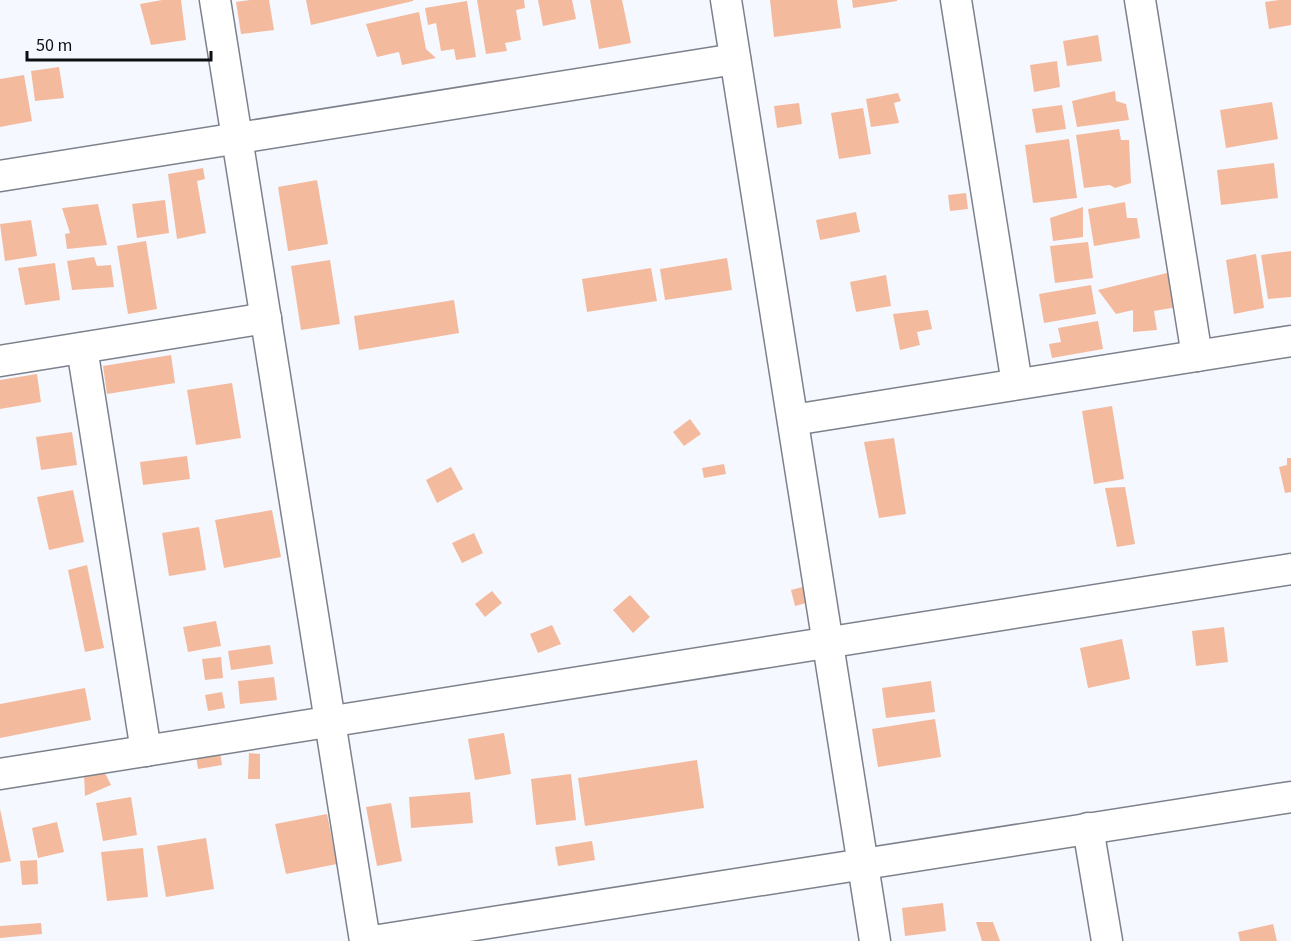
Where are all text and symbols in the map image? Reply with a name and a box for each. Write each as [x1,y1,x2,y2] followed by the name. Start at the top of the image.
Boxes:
[27,24,212,62] scale bar
[36,33,72,58] text: 50 m

